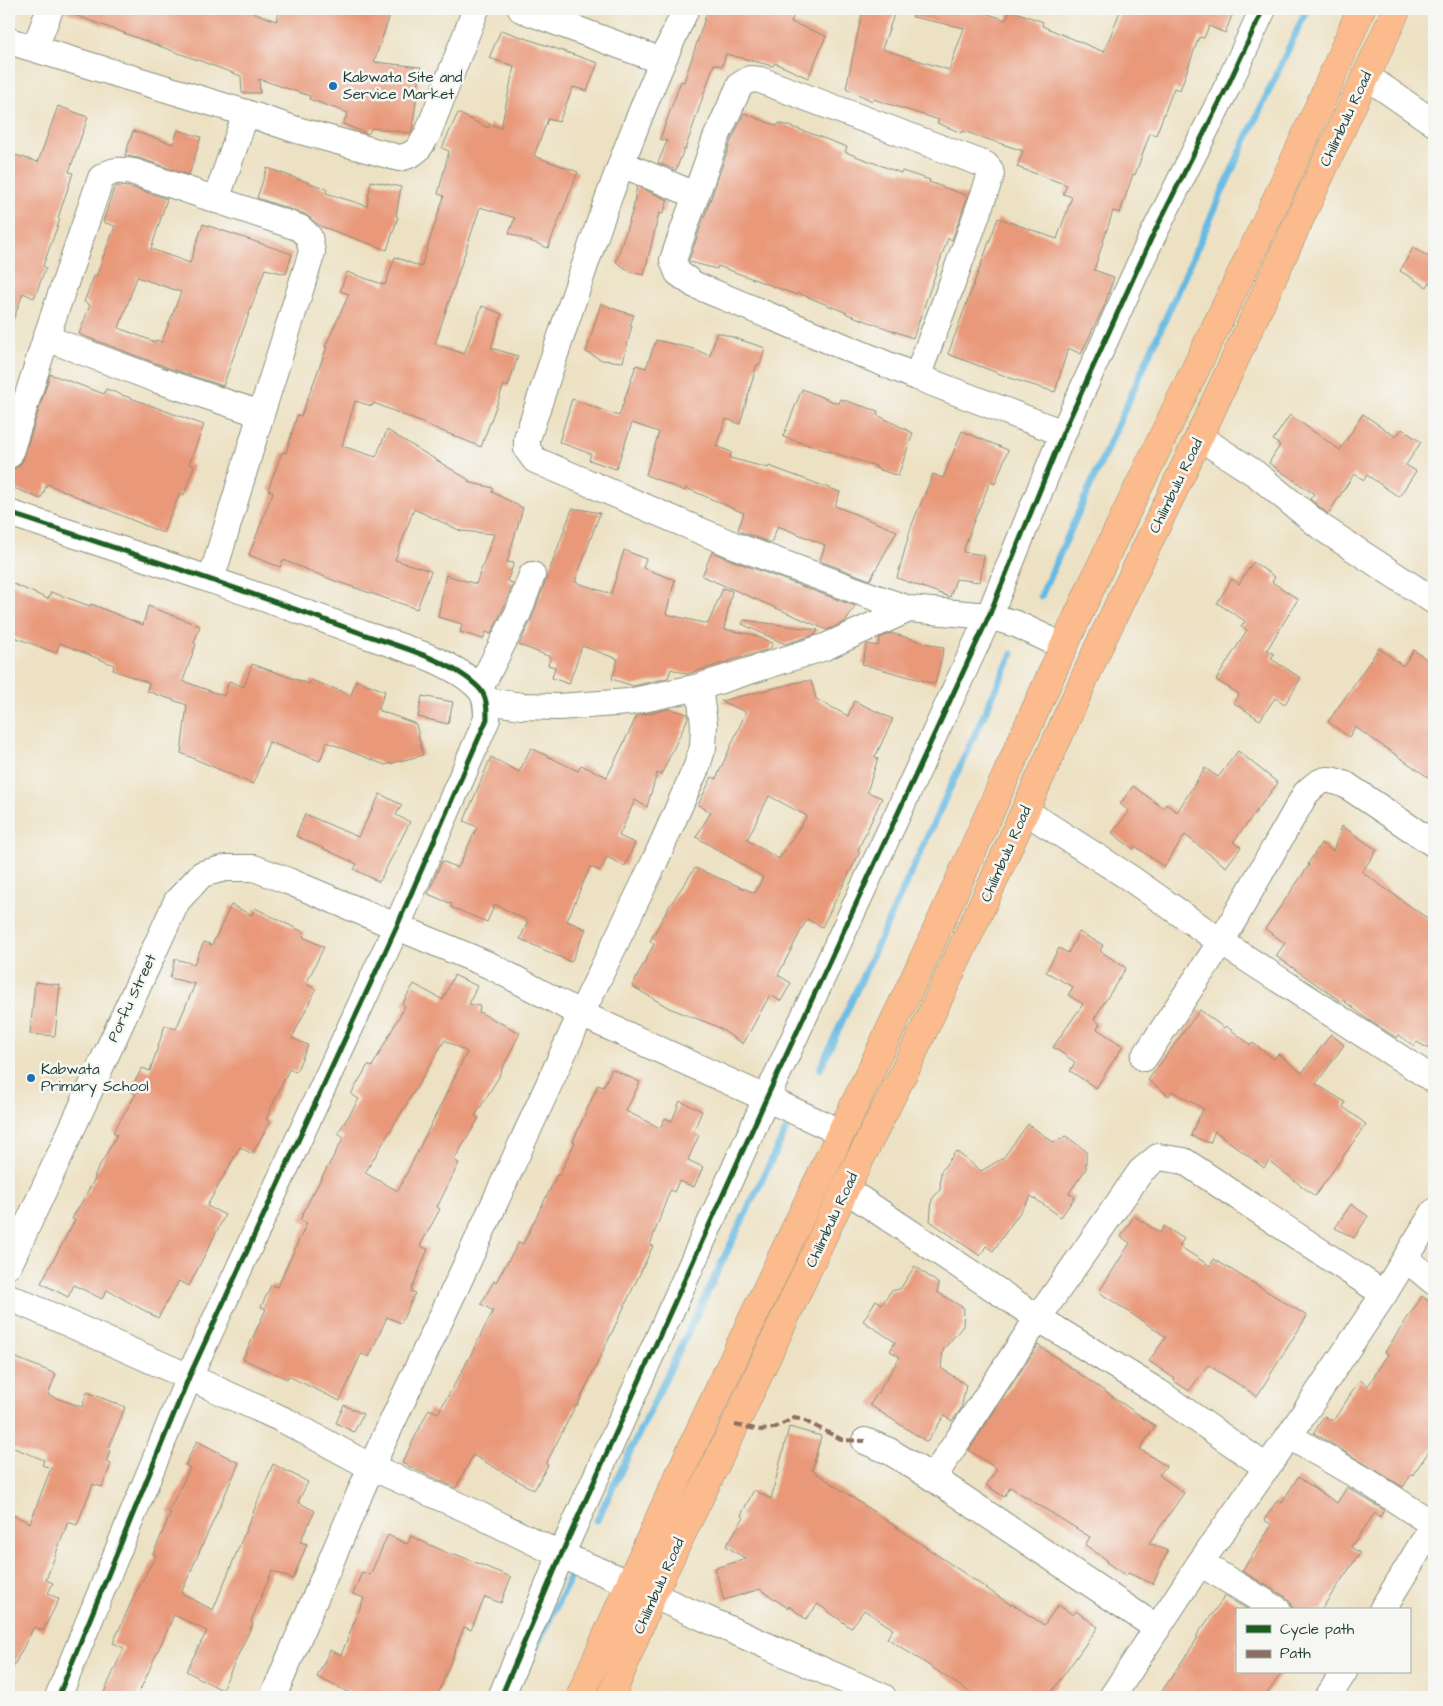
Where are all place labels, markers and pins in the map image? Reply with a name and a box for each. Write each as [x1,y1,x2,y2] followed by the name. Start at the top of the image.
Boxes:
[343,67,463,105] place label: Kabwata Site and Service Market
[327,80,339,92] marker: Kabwata Site and Service Market
[41,1059,149,1098] place label: Kabwata Primary School
[25,1072,37,1084] marker: Kabwata Primary School

